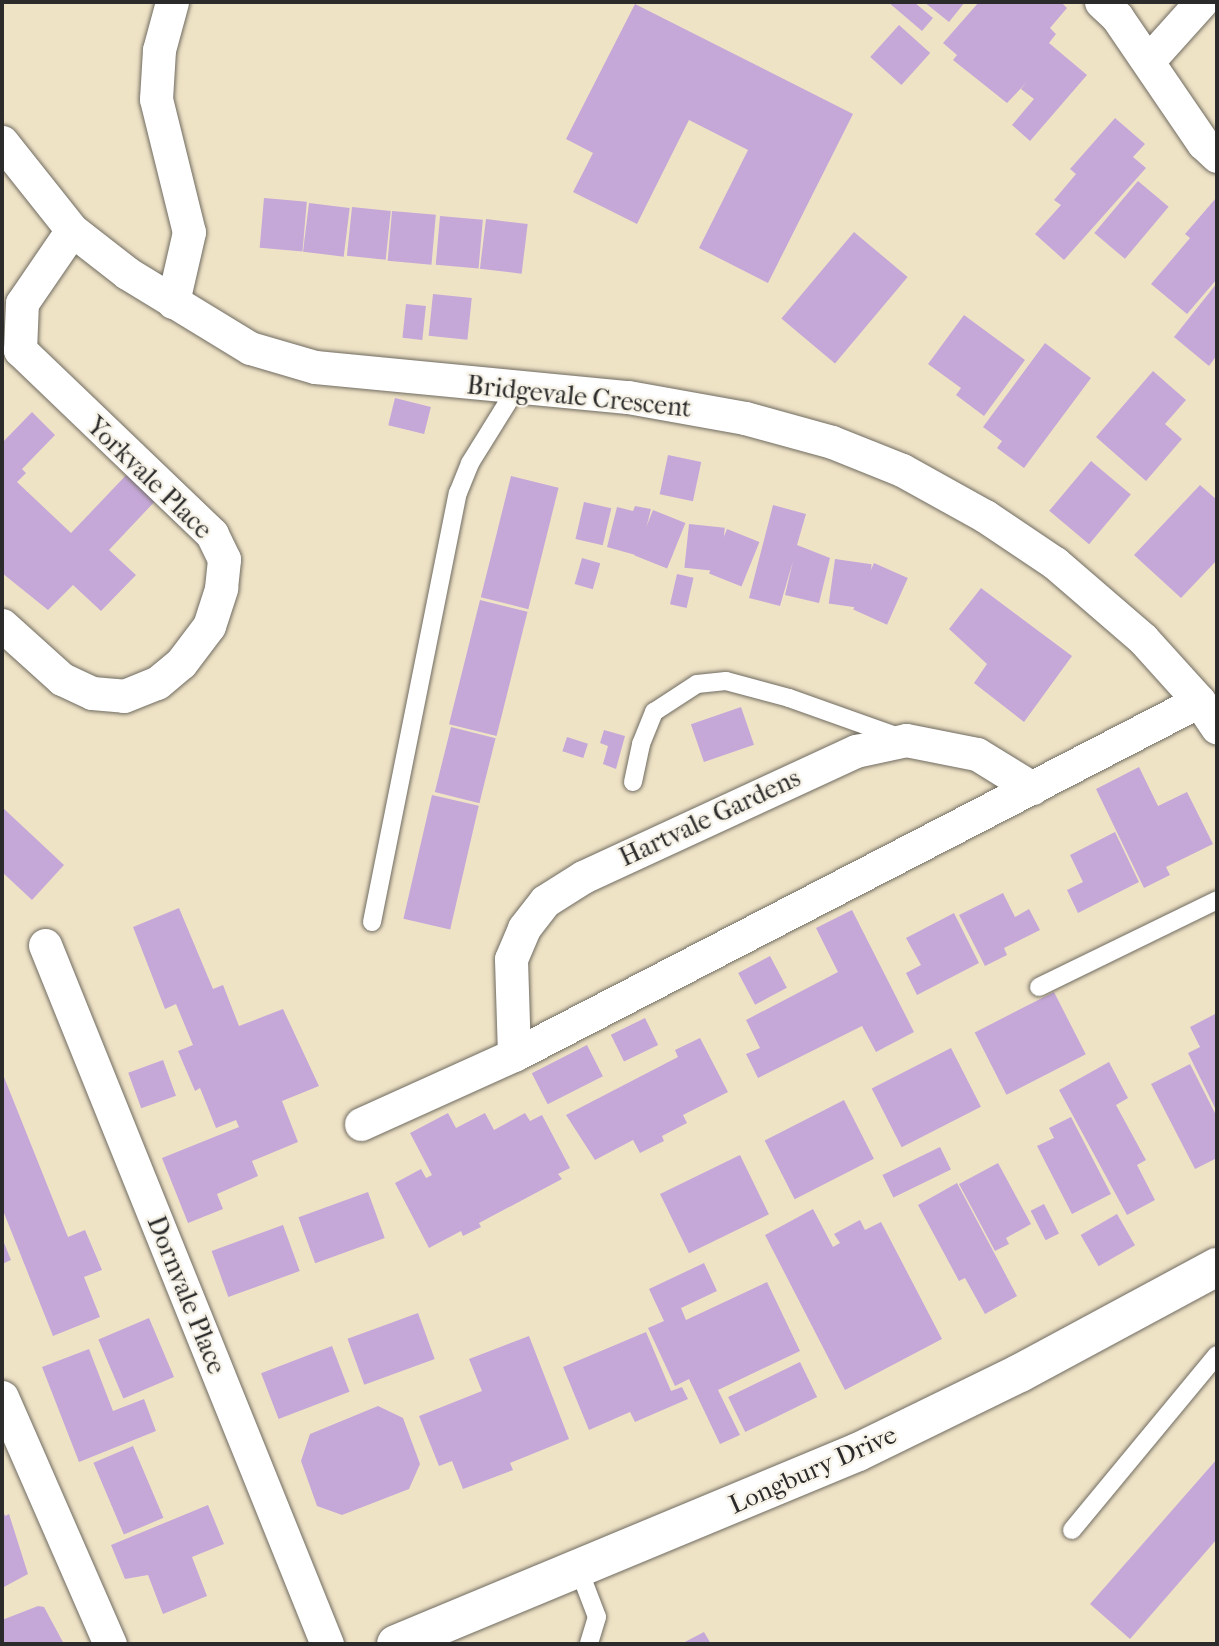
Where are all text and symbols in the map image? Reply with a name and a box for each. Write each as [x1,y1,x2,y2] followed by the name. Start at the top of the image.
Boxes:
[465,370,693,424] street label: Bridgevale Crescent
[80,411,218,545] street label: Yorkvale Place
[615,762,805,874] street label: Hartvale Gardens
[140,1211,232,1379] street label: Dornvale Place
[724,1419,902,1521] street label: Longbury Drive

